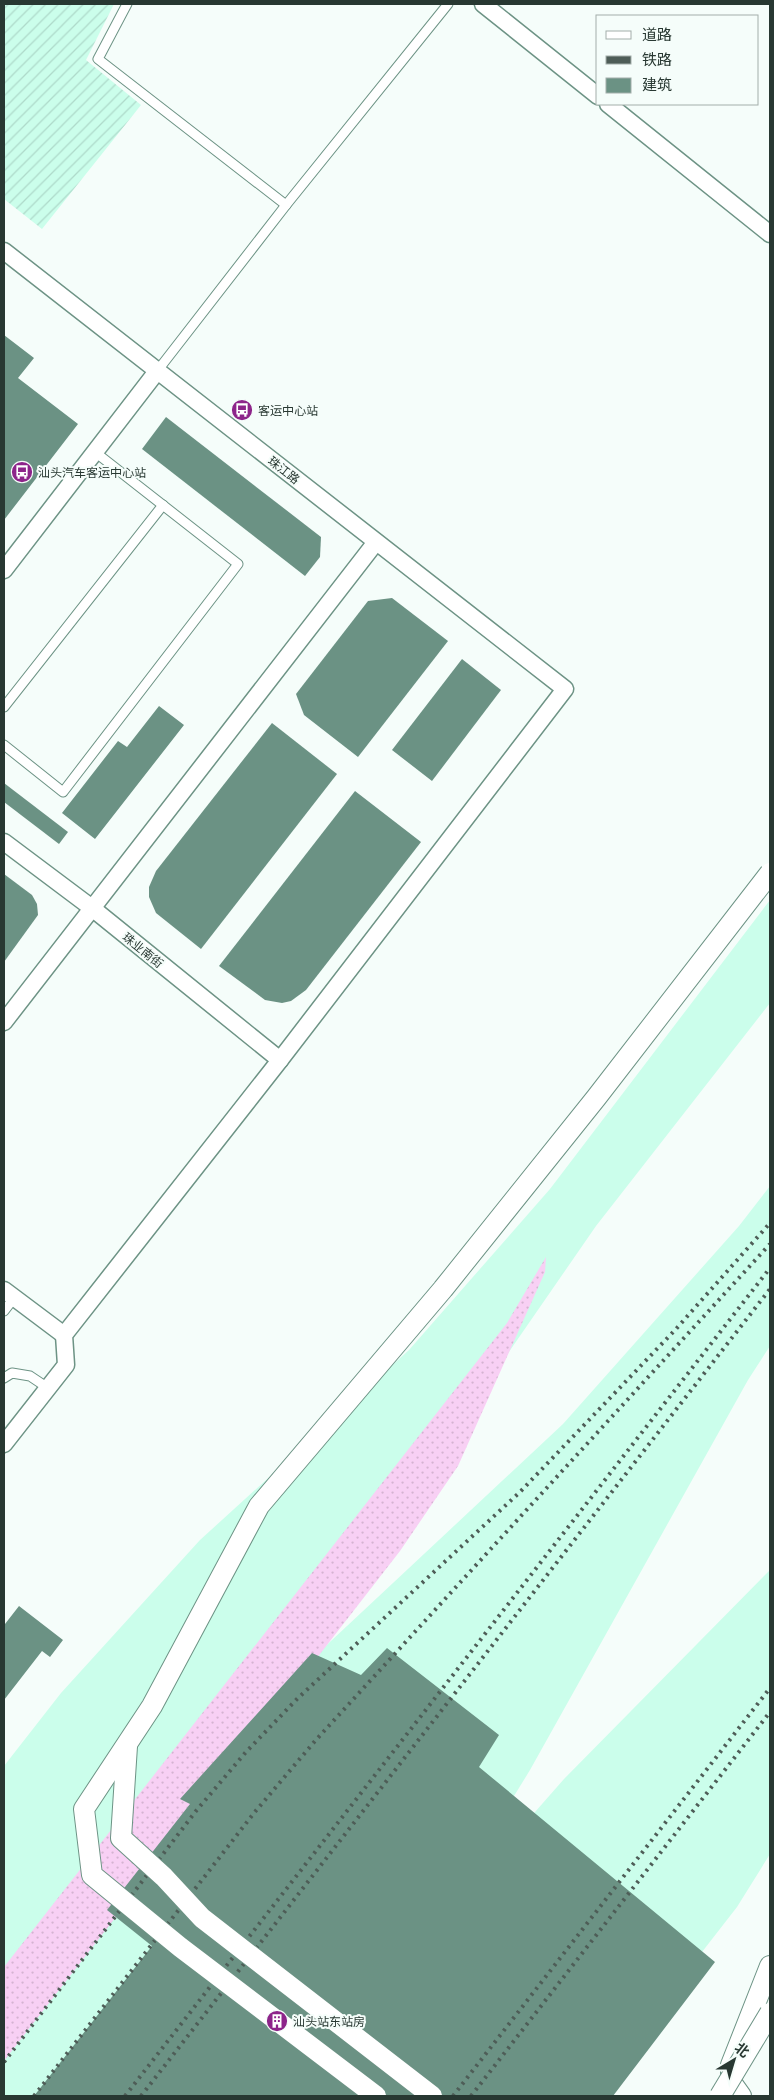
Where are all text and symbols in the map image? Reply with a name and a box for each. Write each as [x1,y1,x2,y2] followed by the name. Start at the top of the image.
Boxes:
[596,15,759,105] legend
[642,23,672,46] text: 道路
[642,48,672,71] text: 铁路
[642,73,672,96] text: 建筑
[230,398,254,422] bus stop icon: 客运中心站
[258,401,318,420] place label: 客运中心站
[264,451,304,489] street label: 珠江路
[10,460,34,484] bus stop icon: 汕头汽车客运中心站
[38,463,146,482] place label: 汕头汽车客运中心站
[118,928,168,972] street label: 珠业南街
[265,2009,289,2033] building icon: 汕头站东站房
[293,2012,365,2031] place label: 汕头站东站房
[709,2035,759,2085] north arrow
[730,2037,754,2062] text: 北

